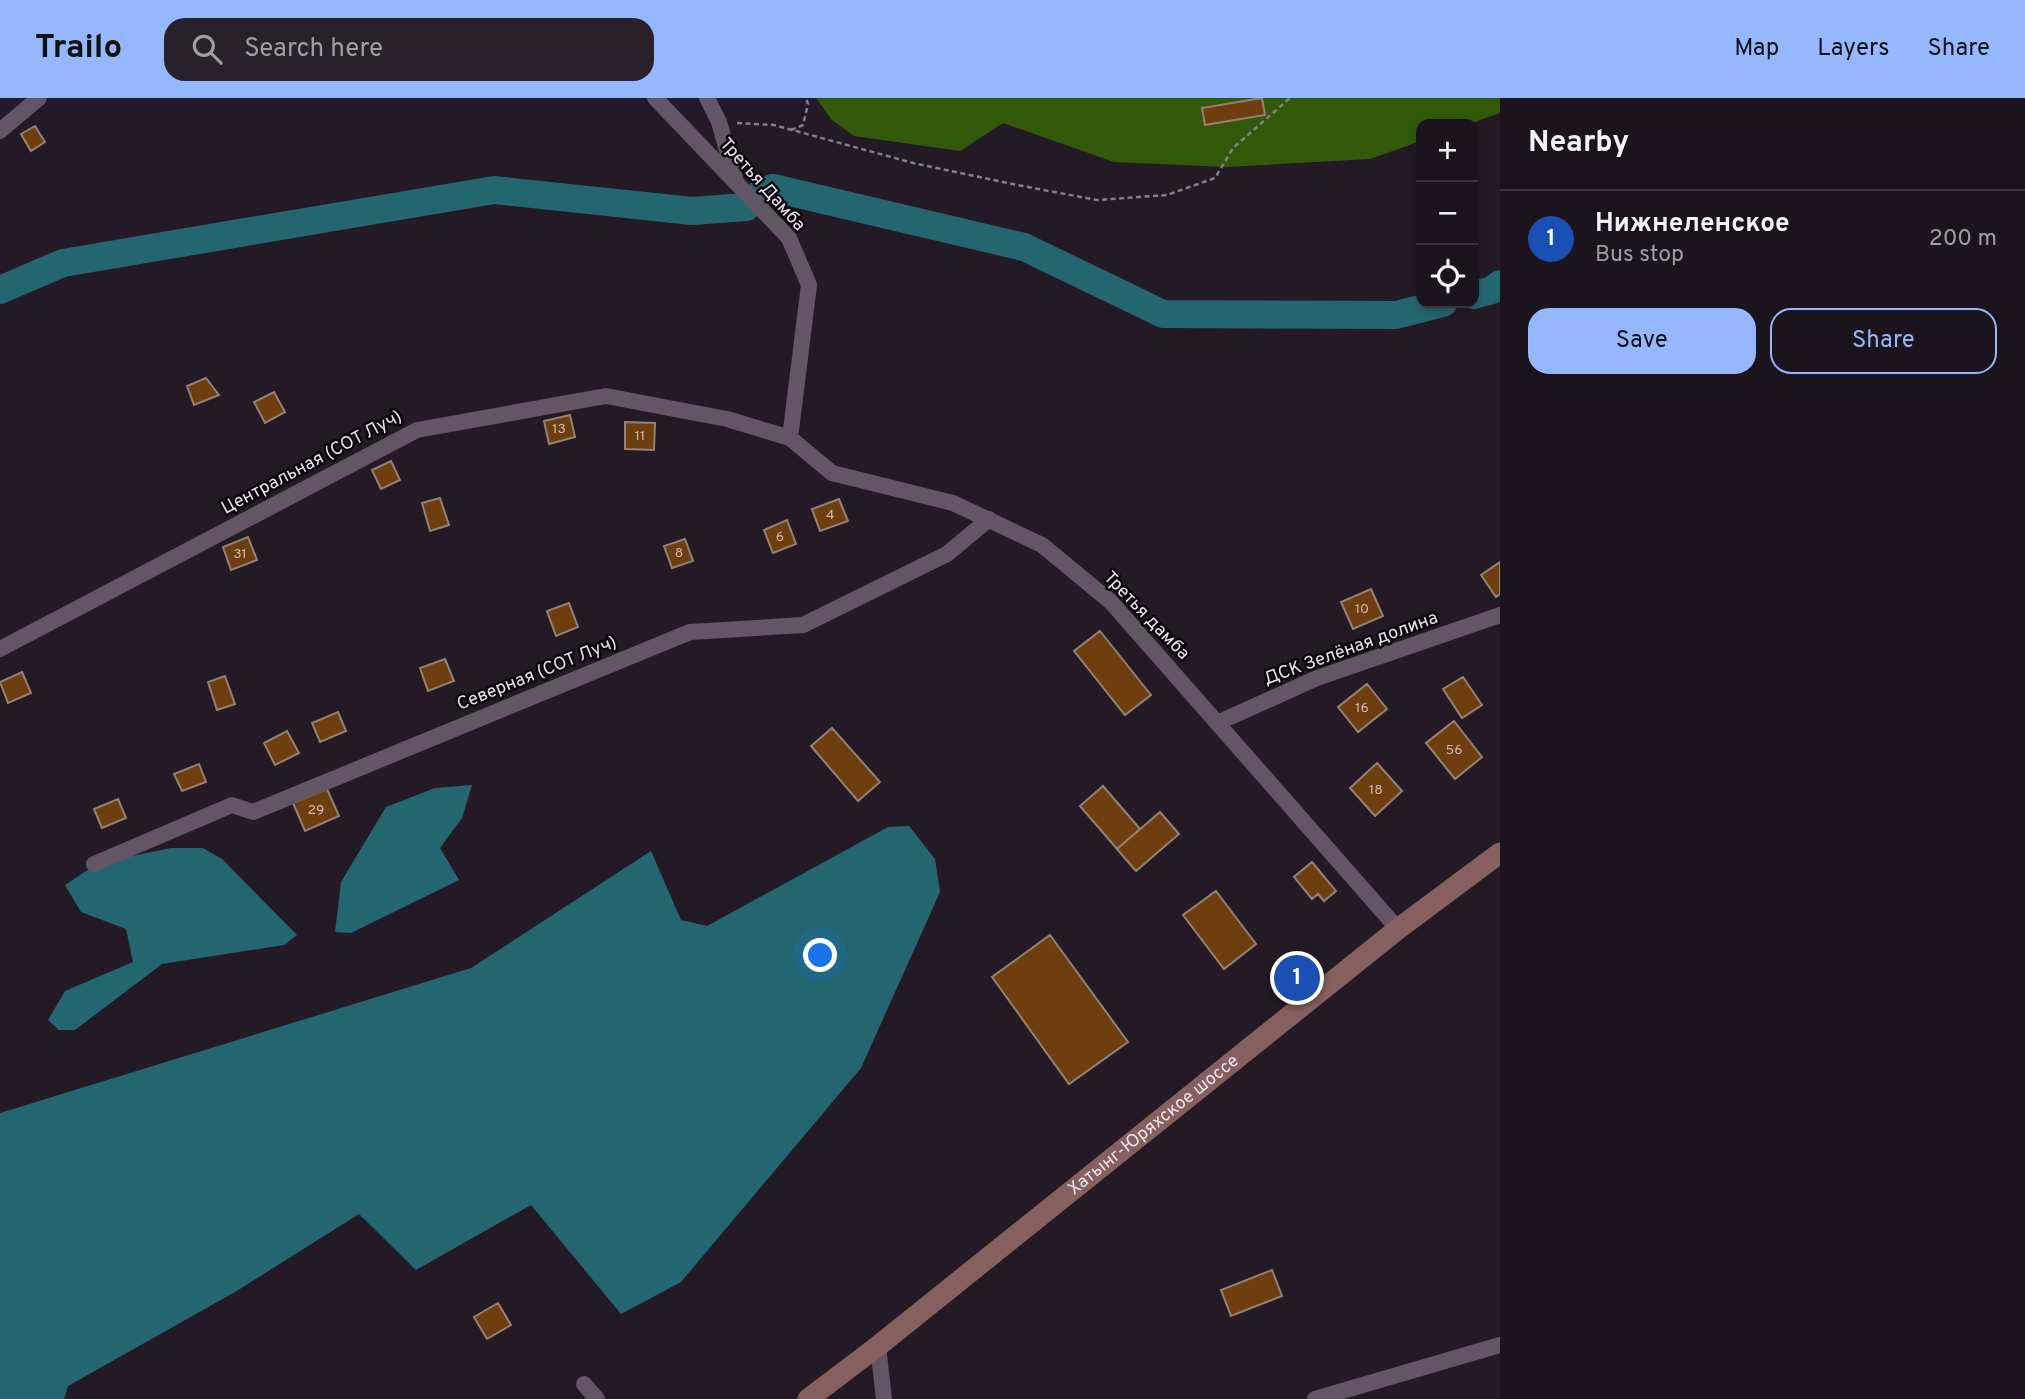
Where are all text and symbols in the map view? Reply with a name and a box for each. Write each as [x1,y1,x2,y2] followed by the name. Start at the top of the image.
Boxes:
[164,18,654,81] search box
[35,28,122,70] text: Trailo
[188,30,226,68] icon: search
[244,33,383,66] text: Search here
[1734,34,1779,64] text: Map
[1817,34,1889,64] text: Layers
[1927,34,1990,64] text: Share
[1416,119,1479,308] map controls
[1416,119,1479,182] button: +
[1528,125,1629,162] text: Nearby
[714,134,810,236] street label: Третья Дамба
[1416,182,1479,245] button: −
[1595,208,1789,241] text: Нижнеленское
[1546,225,1556,254] text: 1
[1929,225,1997,254] text: 200 m
[1595,241,1684,270] text: Bus stop
[1416,245,1479,308] button: locate
[1528,308,1756,374] button: Save
[1770,308,1997,374] button: Share
[218,406,406,520] street label: Центральная (СОТ Луч)
[552,421,566,438] house number: 13
[635,428,645,445] house number: 11
[826,507,834,524] house number: 4
[776,529,784,546] house number: 6
[675,545,683,562] house number: 8
[233,546,247,563] house number: 31
[1098,567,1194,665] street label: Третья дамба
[1355,601,1369,618] house number: 10
[1261,607,1441,691] street label: ДСК Зелёная долина
[454,631,620,717] street label: Северная (СОТ Луч)
[1355,700,1369,717] house number: 16
[1445,742,1463,759] house number: 56
[1369,782,1383,799] house number: 18
[308,802,324,819] house number: 29
[803,938,837,972] your location
[1274,952,1320,1004] pin: 1
[1063,1050,1244,1200] street label: Хатынг-Юряхское шоссе

